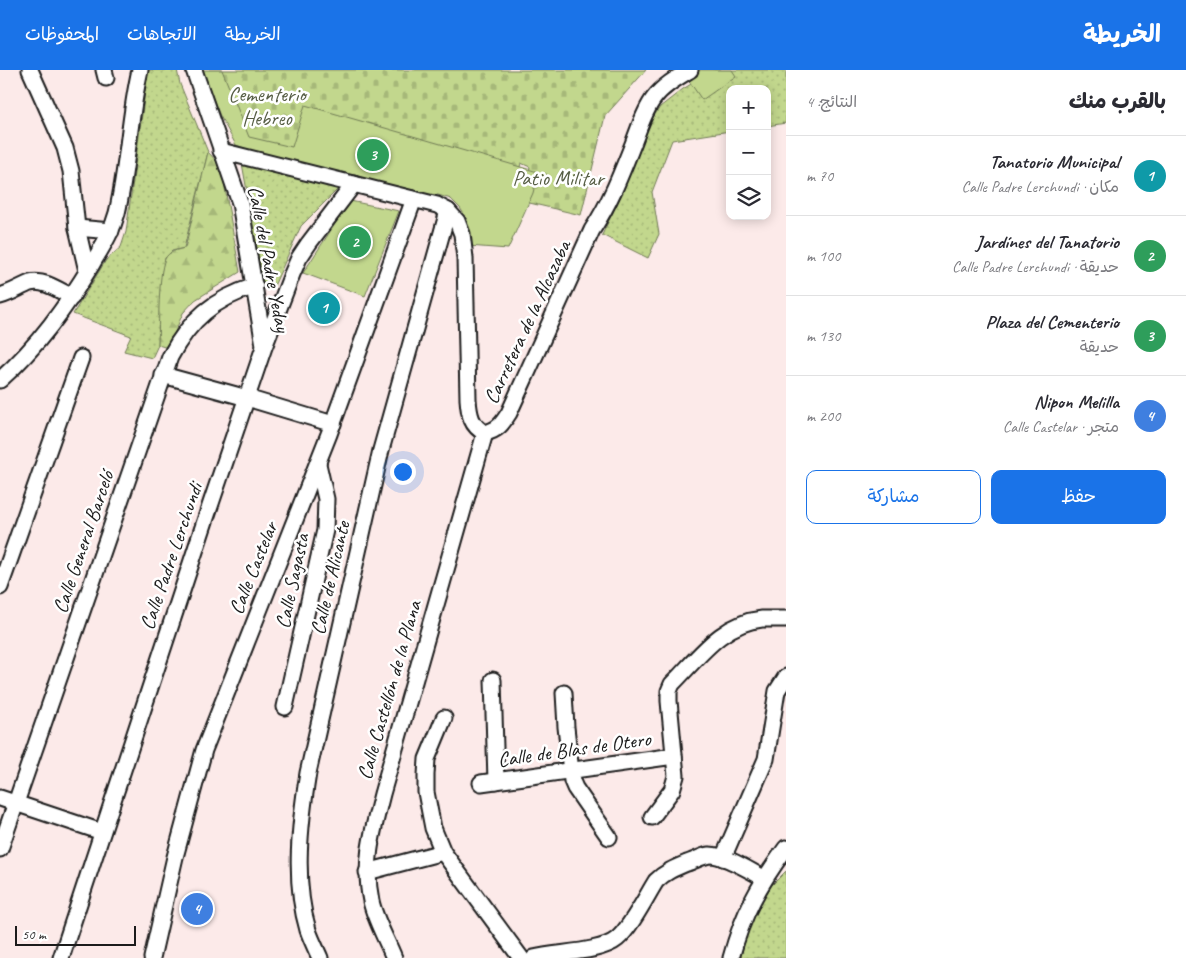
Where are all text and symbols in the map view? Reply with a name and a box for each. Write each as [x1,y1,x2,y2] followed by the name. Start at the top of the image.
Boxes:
[1083,19,1161,49] text: الخريطة
[25,23,99,45] text: المحفوظات
[127,23,197,45] text: الاتجاهات
[225,23,281,45] text: الخريطة
[228,81,308,131] park label: Cementerio Hebreo
[726,85,771,220] map controls
[726,85,771,130] button: +
[1069,88,1166,114] text: بالقرب منك
[806,92,857,112] text: النتائج: 4
[726,130,771,175] button: −
[357,136,389,174] pin: 3
[989,150,1119,174] text: Tanatorio Municipal
[512,165,606,191] park label: Patio Militar
[806,166,833,186] text: 70 m
[1146,166,1154,186] text: 1
[726,175,771,220] button: layers
[962,177,1119,197] text: مكان · Calle Padre Lerchundi
[242,184,296,336] street label: Calle del Padre Yeday
[339,223,371,261] pin: 2
[976,230,1119,254] text: Jardínes del Tanatorio
[478,234,577,408] street label: Carretera de la Alcazaba
[806,246,840,266] text: 100 m
[1146,246,1154,266] text: 2
[952,257,1119,277] text: حديقة · Calle Padre Lerchundi
[308,289,340,327] pin: 1
[986,310,1119,334] text: Plaza del Cementerio
[806,326,840,346] text: 130 m
[1146,326,1154,346] text: 3
[1080,337,1119,357] text: حديقة
[1034,390,1119,414] text: Nipon Melilla
[806,406,840,426] text: 200 m
[1146,406,1154,426] text: 4
[1003,417,1119,437] text: متجر · Calle Castelar
[390,459,416,485] your location
[47,465,120,616] street label: Calle General Barceló
[806,470,981,524] button: مشاركة
[991,470,1166,524] button: حفظ
[134,476,209,633] street label: Calle Padre Lerchundi
[223,517,284,618] street label: Calle Castelar
[304,518,356,637] street label: Calle de Alicante
[269,530,315,631] street label: Calle Sagasta
[351,596,427,782] street label: Calle Castellón de la Plana
[496,725,654,773] street label: Calle de Blas de Otero
[181,890,213,928] pin: 4
[15,923,136,946] scale bar
[22,926,46,943] text: 50 m

